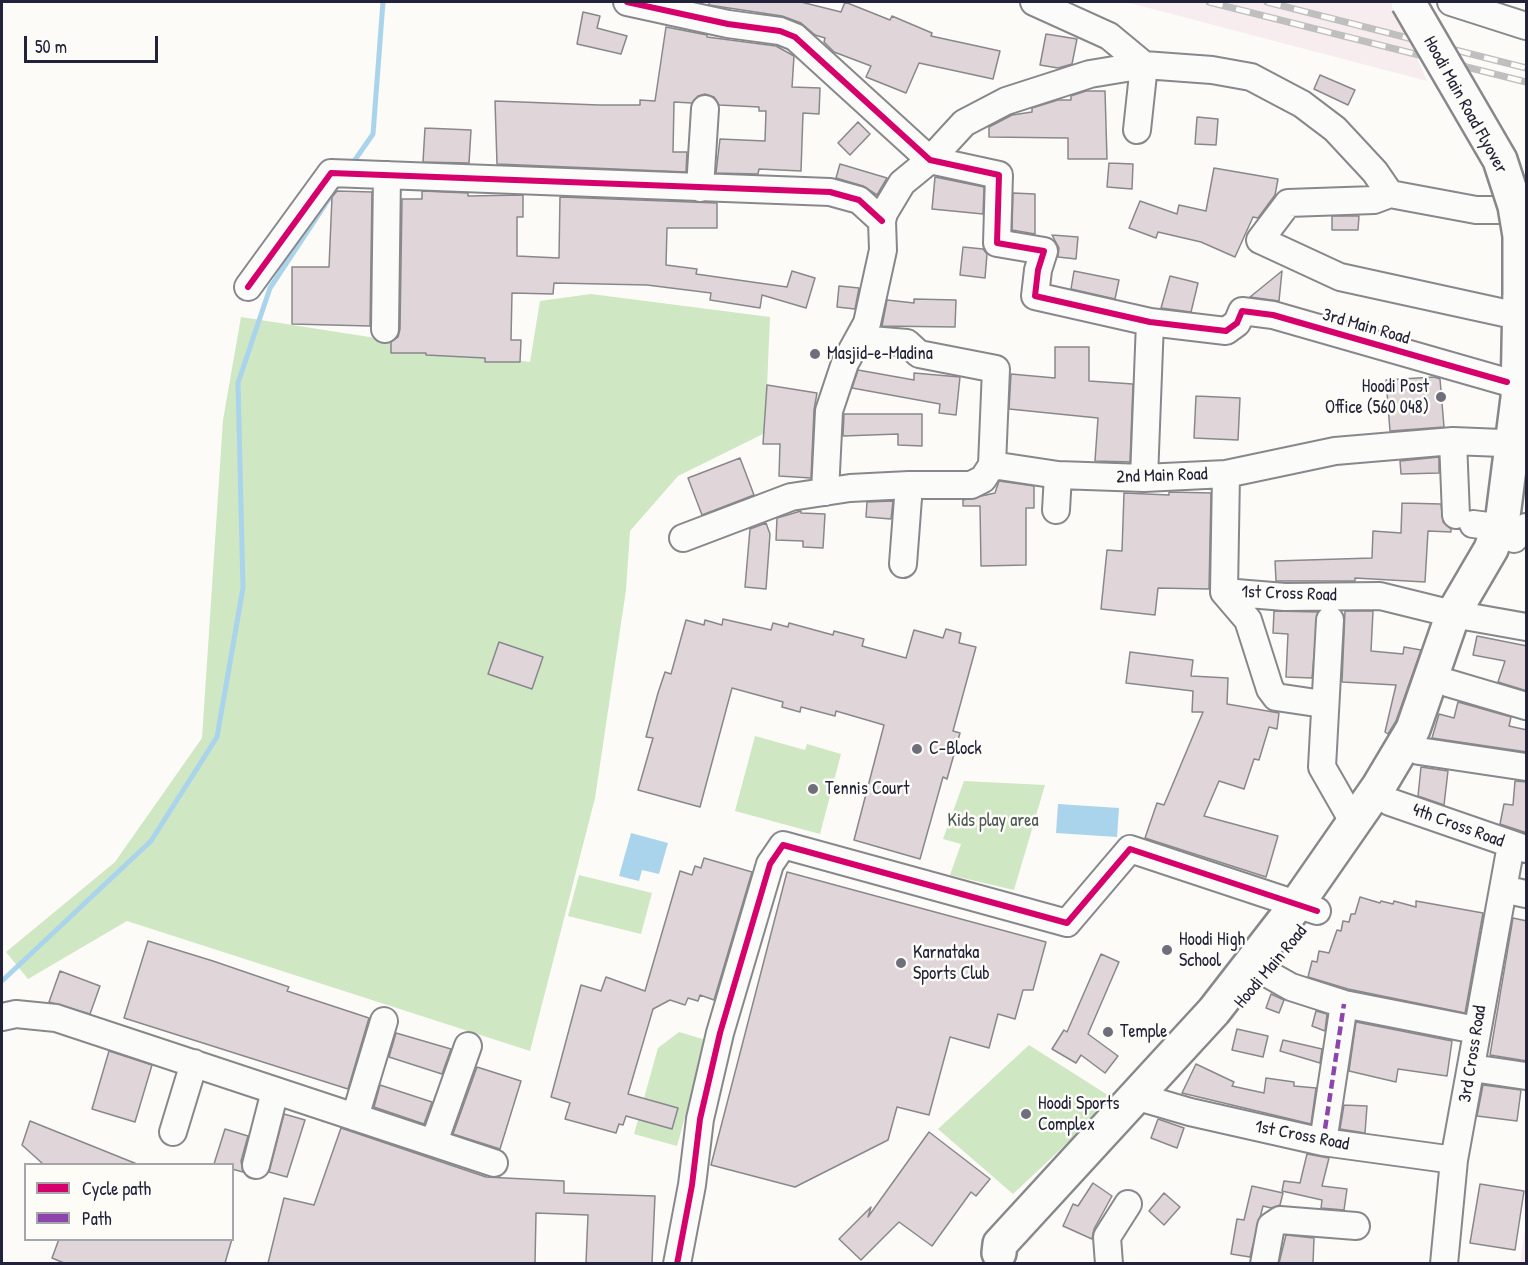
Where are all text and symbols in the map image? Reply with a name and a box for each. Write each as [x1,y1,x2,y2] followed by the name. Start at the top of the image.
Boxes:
[27,24,160,62] scale bar
[1418,33,1512,177] street label: Hoodi Main Road Flyover
[35,34,67,59] text: 50 m
[1320,304,1412,350] street label: 3rd Main Road
[827,343,933,365] place label: Masjid-e-Madina
[808,347,822,361] marker: Masjid-e-Madina
[1325,376,1429,418] place label: Hoodi Post Office (560 048)
[1434,390,1448,404] marker: Hoodi Post Office (560 048)
[1116,464,1208,488] street label: 2nd Main Road
[1241,582,1337,606] street label: 1st Cross Road
[929,738,982,760] place label: C-Block
[910,742,924,756] marker: C-Block
[825,778,909,800] place label: Tennis Court
[806,782,820,796] marker: Tennis Court
[1409,799,1507,853] street label: 4th Cross Road
[947,810,1039,832] park label: Kids play area
[1230,921,1312,1013] street label: Hoodi Main Road
[1179,929,1245,972] place label: Hoodi High School
[913,942,990,984] place label: Karnataka Sports Club
[1160,943,1174,957] marker: Hoodi High School
[894,956,908,970] marker: Karnataka Sports Club
[1455,1004,1491,1104] street label: 3rd Cross Road
[1120,1021,1167,1043] place label: Temple
[1101,1025,1115,1039] marker: Temple
[1038,1093,1119,1136] place label: Hoodi Sports Complex
[1019,1107,1033,1121] marker: Hoodi Sports Complex
[1253,1116,1351,1156] street label: 1st Cross Road
[24,1163,234,1241] legend
[82,1176,151,1201] text: Cycle path
[82,1206,111,1231] text: Path

